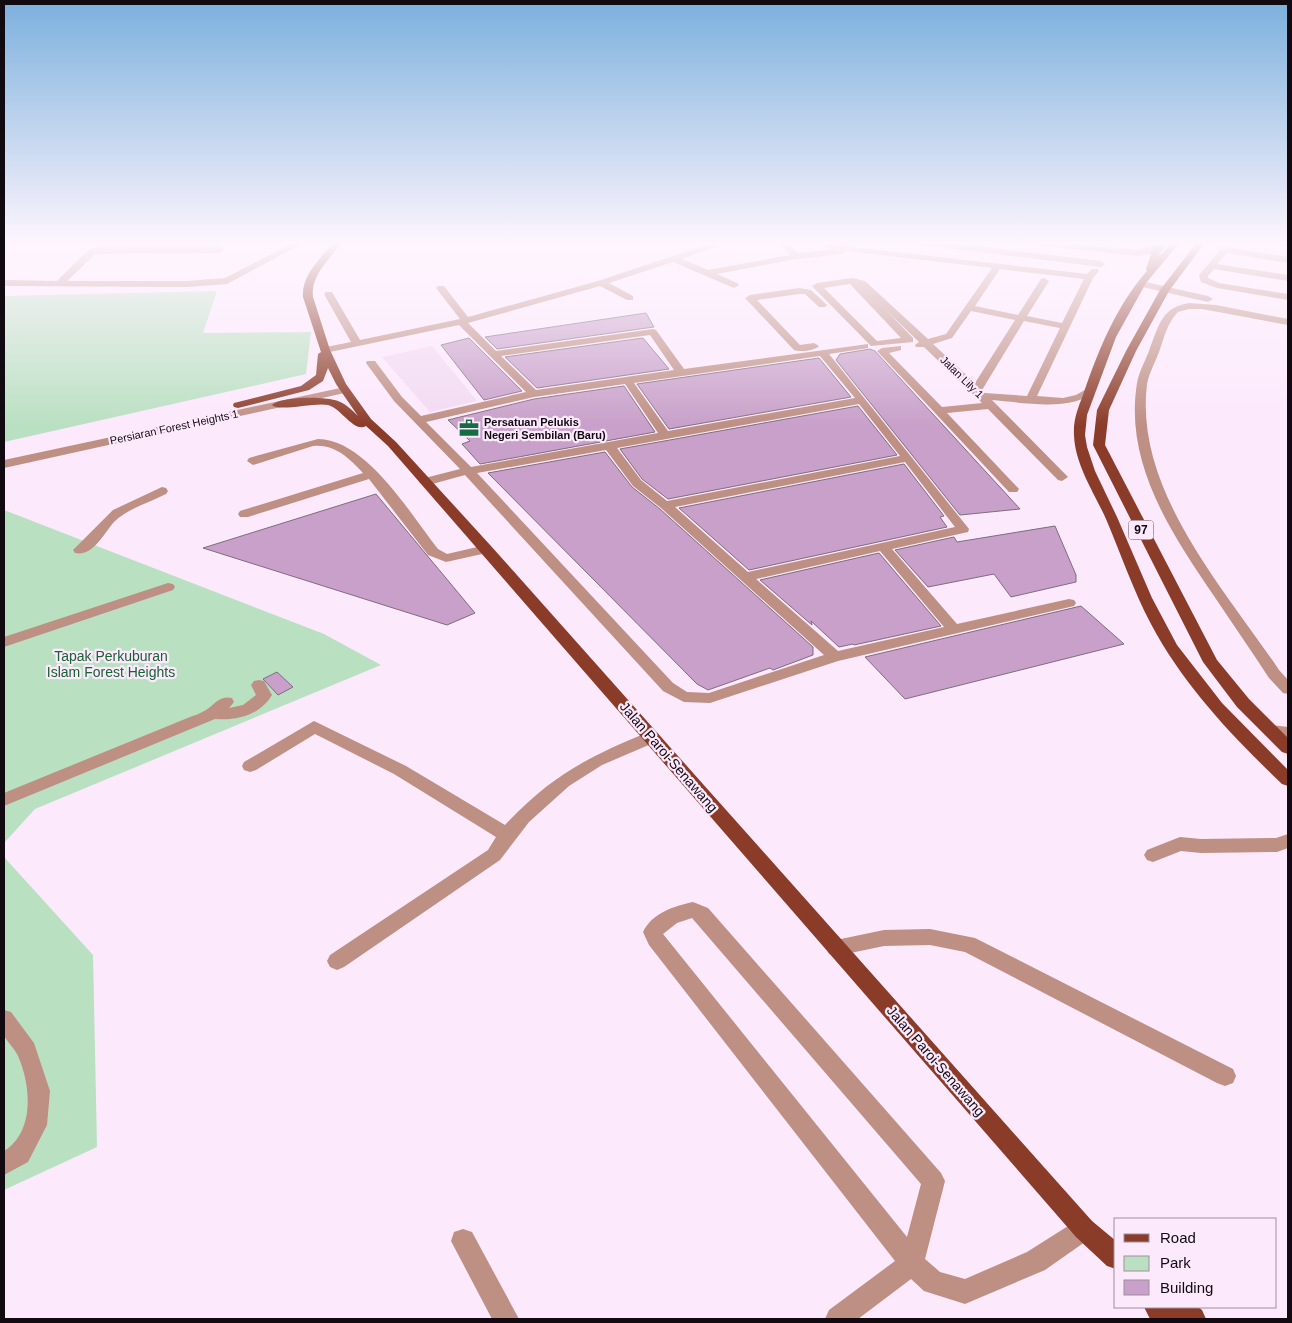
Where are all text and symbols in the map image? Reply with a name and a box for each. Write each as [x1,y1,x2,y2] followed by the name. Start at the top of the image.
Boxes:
[938,354,986,400] street label: Jalan Lily 1
[109,408,239,446] street label: Persiaran Forest Heights 1
[484,416,606,441] place label: Persatuan Pelukis Negeri Sembilan (Baru)
[458,417,480,439] office icon: Persatuan Pelukis Negeri Sembilan (Baru)
[1128,520,1154,540] road number: 97
[47,648,175,680] park label: Tapak Perkuburan Islam Forest Heights
[617,699,721,815] street label: Jalan Paroi-Senawang
[884,1003,988,1119] street label: Jalan Paroi-Senawang
[1114,1218,1277,1308] legend
[1160,1229,1196,1246] text: Road
[1160,1254,1191,1271] text: Park
[1160,1279,1213,1296] text: Building

